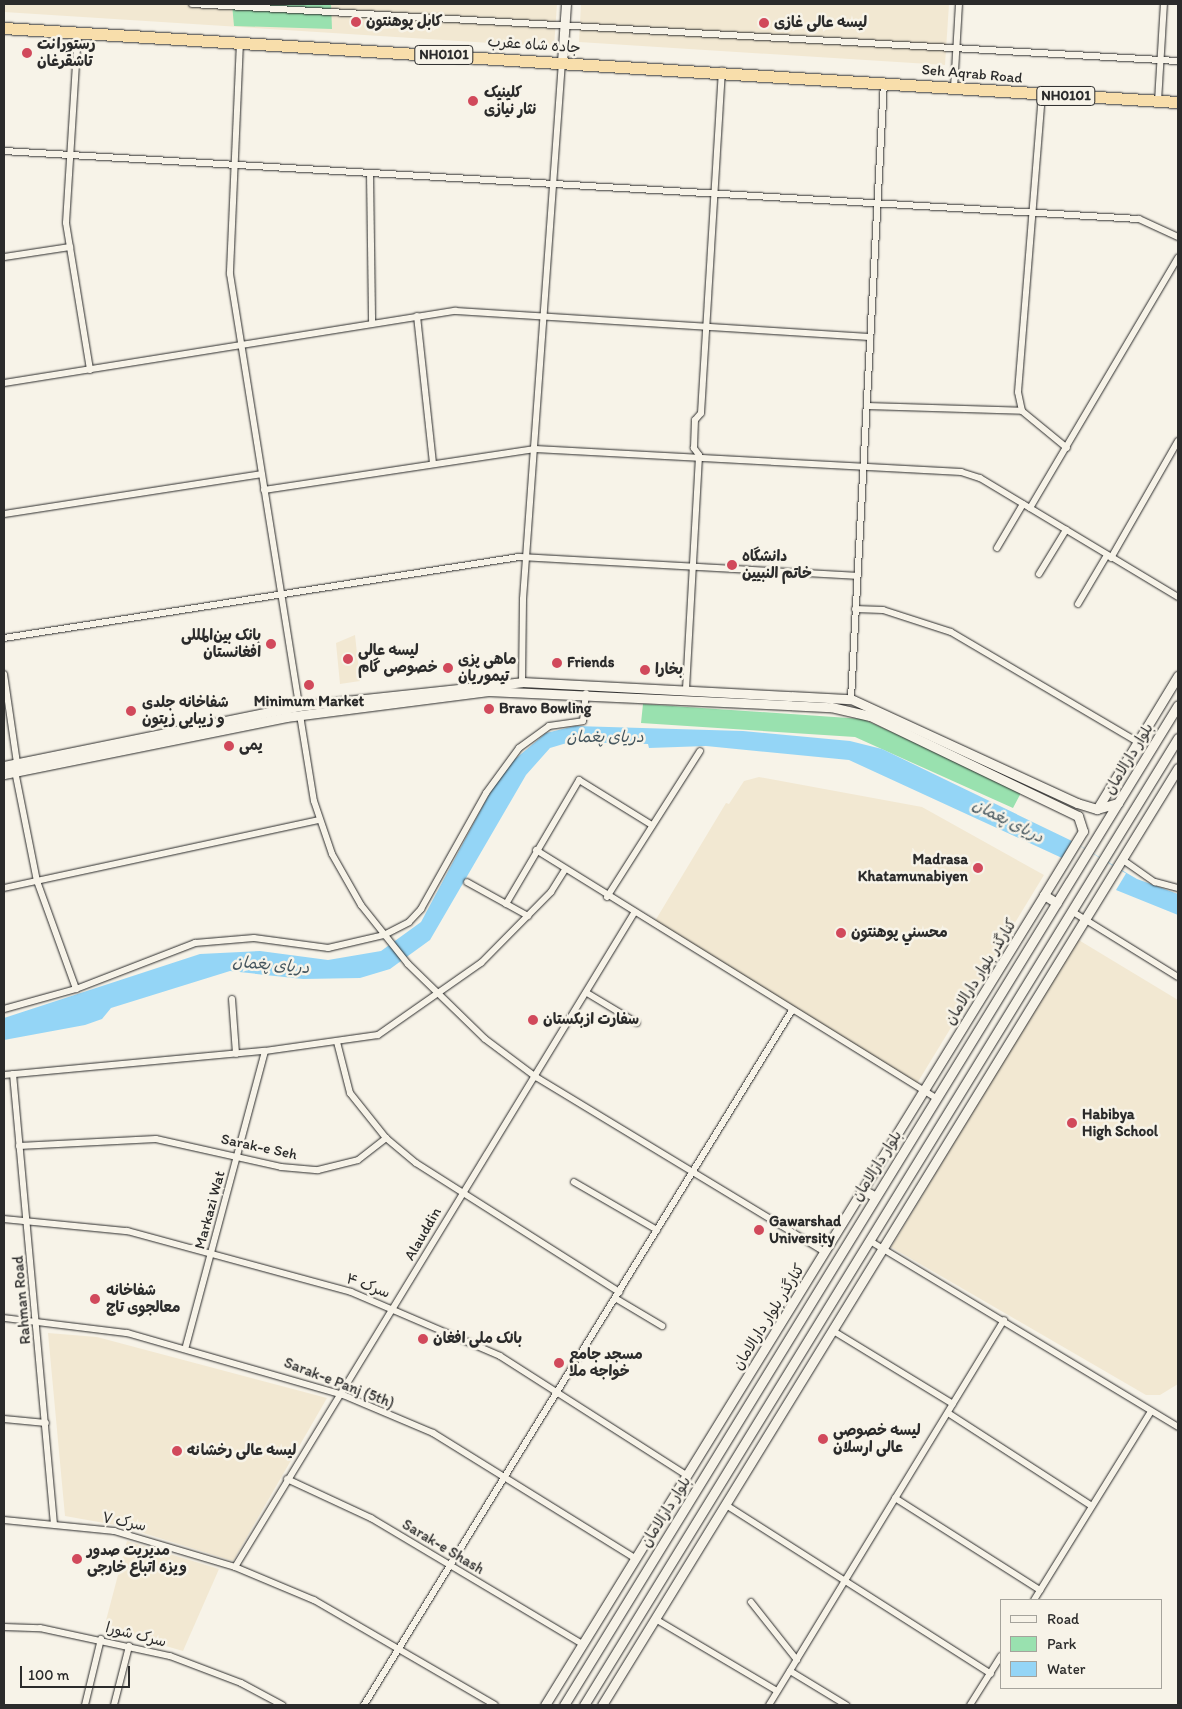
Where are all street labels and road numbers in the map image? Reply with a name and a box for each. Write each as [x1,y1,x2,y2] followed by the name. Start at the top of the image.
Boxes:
[487,33,581,57] street label: جاده شاه عقرب
[414,44,474,66] road number: NH0101
[921,61,1023,87] street label: Seh Aqrab Road
[1036,84,1096,108] road number: NH0101
[1101,720,1157,798] street label: بلوار دارالامان
[941,916,1021,1028] street label: کنارگذر بلوار دارالامان
[848,1127,906,1205] street label: بلوار دارالامان
[219,1130,299,1164] street label: Sarak-e Seh
[191,1169,229,1251] street label: Markazi Wat
[401,1204,445,1264] street label: Alauddin
[9,1255,35,1345] street label: Rahman Road
[729,1261,809,1373] street label: کنارگذر بلوار دارالامان
[344,1270,392,1302] street label: سرک ۴
[282,1354,396,1412] street label: Sarak-e Panj (5th)
[637,1473,695,1551] street label: بلوار دارالامان
[100,1509,148,1535] street label: سرک ۷
[399,1515,487,1579] street label: Sarak-e Shash
[104,1619,168,1651] street label: سرک شورا

